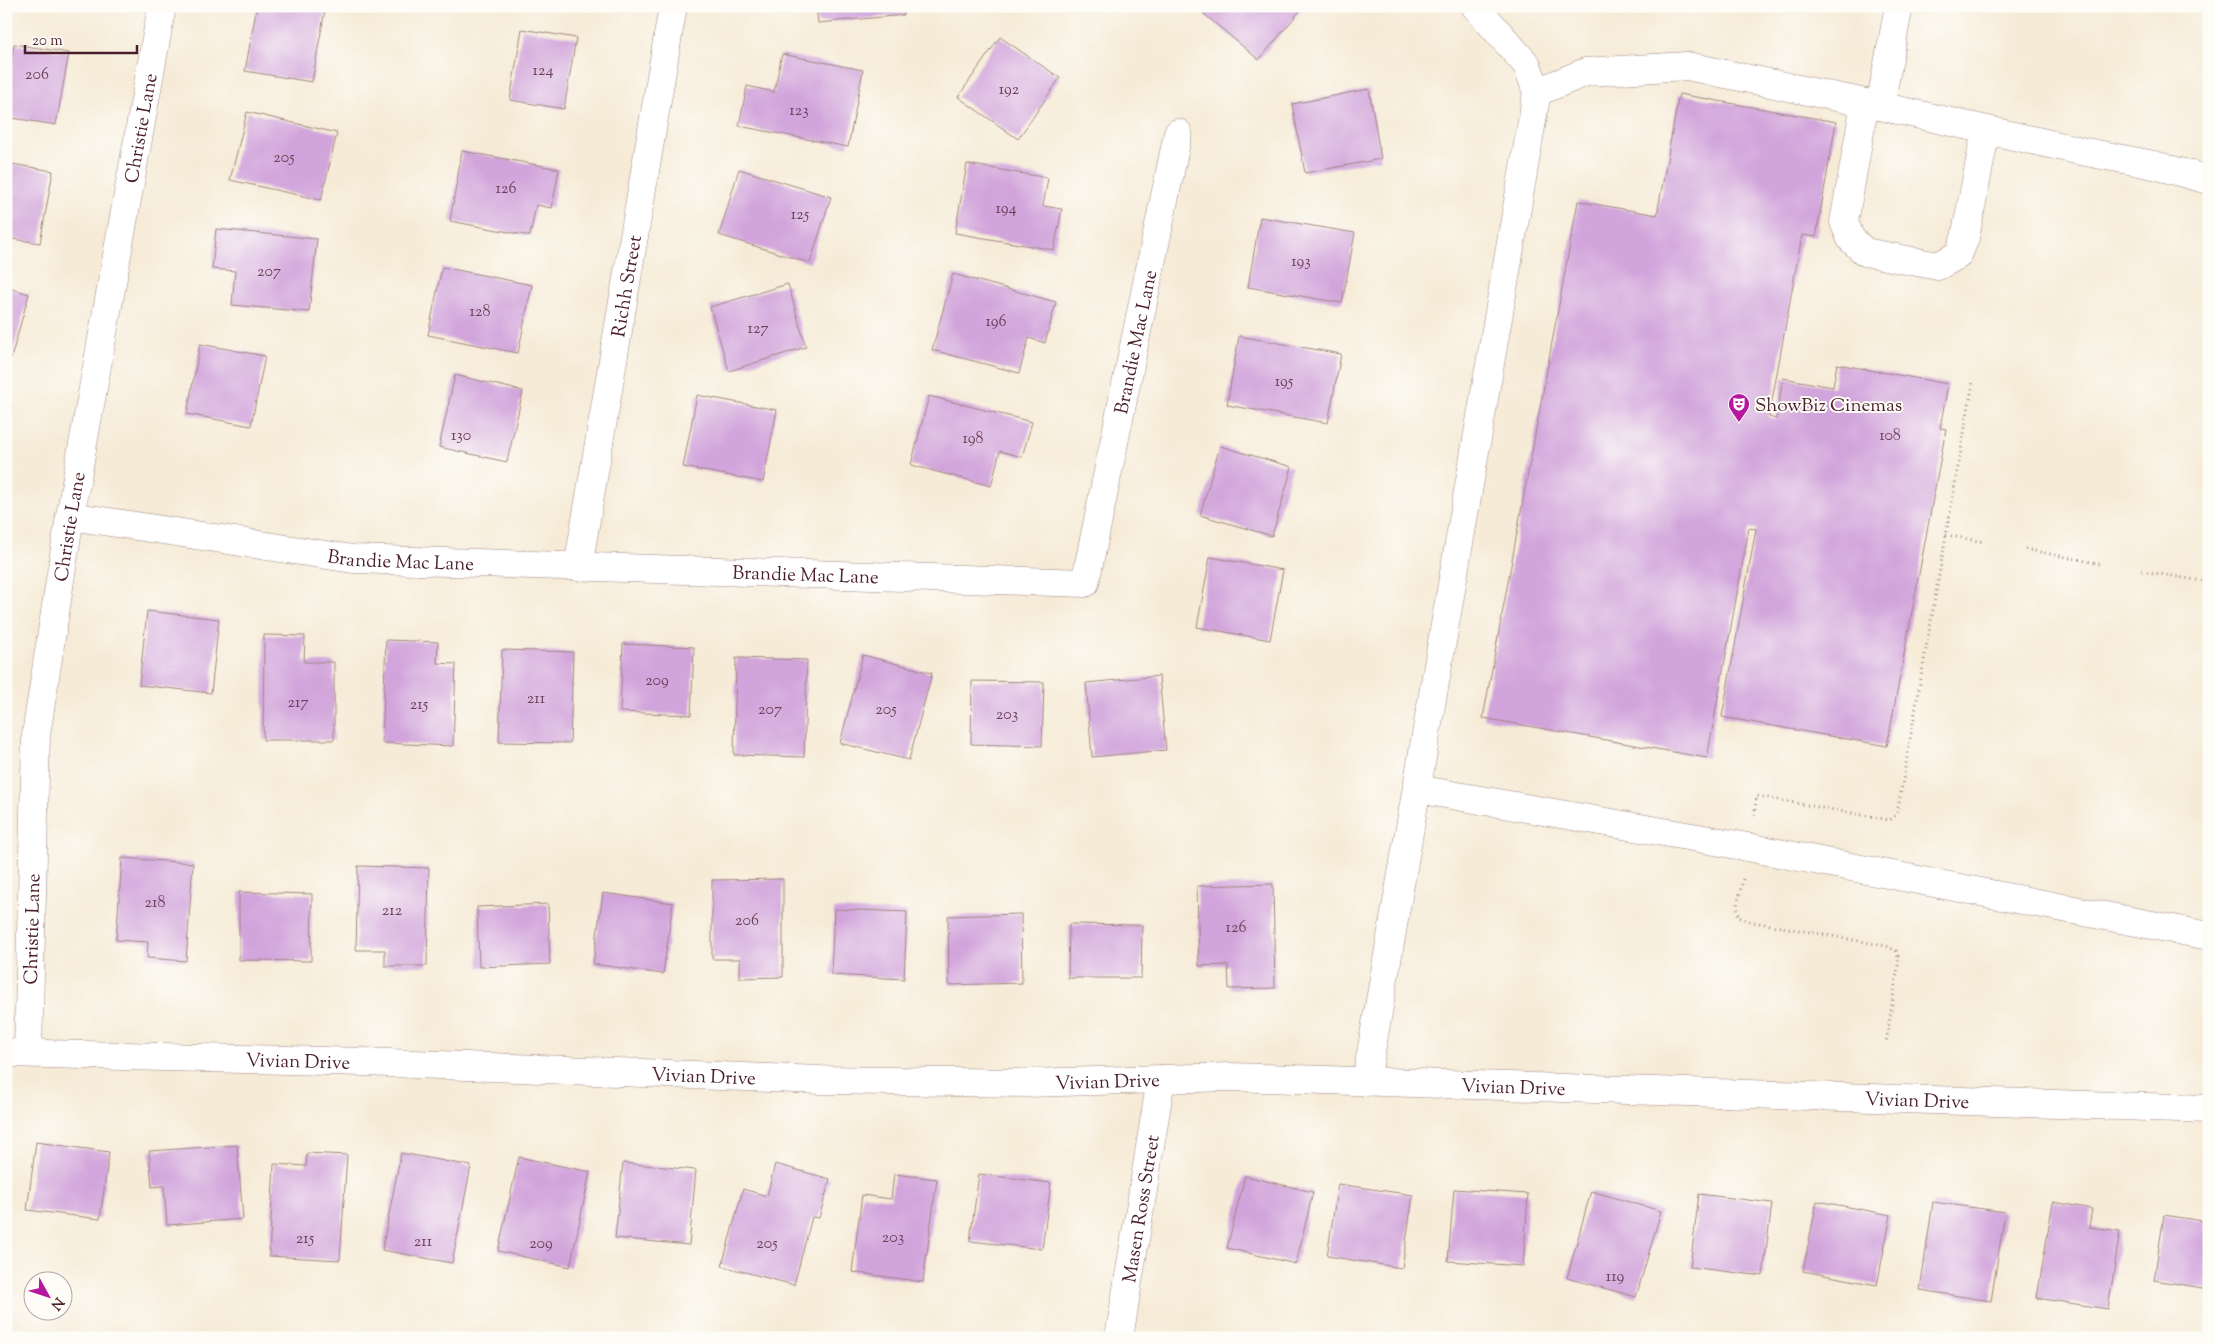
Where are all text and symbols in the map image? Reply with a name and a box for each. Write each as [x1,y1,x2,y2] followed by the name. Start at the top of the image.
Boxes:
[25,22,138,54] scale bar
[32,31,63,52] text: 20 m
[533,60,554,83] house number: 124
[25,64,49,87] house number: 206
[119,71,166,186] street label: Christie Lane
[999,79,1020,102] house number: 192
[789,100,809,123] house number: 123
[273,147,295,170] house number: 205
[496,178,516,201] house number: 126
[995,198,1017,221] house number: 194
[791,204,810,227] house number: 125
[606,233,650,339] street label: Richh Street
[1291,251,1311,274] house number: 193
[257,261,281,284] house number: 207
[1109,268,1165,417] street label: Brandie Mac Lane
[470,301,490,324] house number: 128
[985,311,1007,334] house number: 196
[748,318,768,341] house number: 127
[1275,371,1294,394] house number: 195
[1727,392,1751,423] theatre icon: ShowBiz Cinemas
[1755,393,1902,420] place label: ShowBiz Cinemas
[451,425,471,448] house number: 130
[1879,425,1901,448] house number: 108
[962,428,984,451] house number: 198
[49,470,94,584] street label: Christie Lane
[325,544,475,579] street label: Brandie Mac Lane
[732,560,879,592] street label: Brandie Mac Lane
[645,670,669,693] house number: 209
[527,688,546,711] house number: 211
[288,692,308,715] house number: 217
[410,694,429,717] house number: 215
[758,699,782,722] house number: 207
[875,699,897,722] house number: 205
[996,704,1018,727] house number: 203
[19,873,49,985] street label: Christie Lane
[145,892,165,915] house number: 218
[382,900,403,923] house number: 212
[735,910,759,933] house number: 206
[1226,917,1246,940] house number: 126
[245,1048,351,1078] street label: Vivian Drive
[651,1062,757,1093] street label: Vivian Drive
[1055,1068,1160,1098] street label: Vivian Drive
[1460,1074,1566,1104] street label: Vivian Drive
[1864,1087,1970,1117] street label: Vivian Drive
[1117,1133,1168,1285] street label: Masen Ross Street
[882,1227,904,1250] house number: 203
[296,1228,315,1251] house number: 215
[414,1231,433,1254] house number: 211
[529,1233,553,1256] house number: 209
[756,1233,778,1256] house number: 205
[1606,1266,1624,1289] house number: 119
[22,1272,72,1322] north arrow
[45,1292,68,1314] text: N

